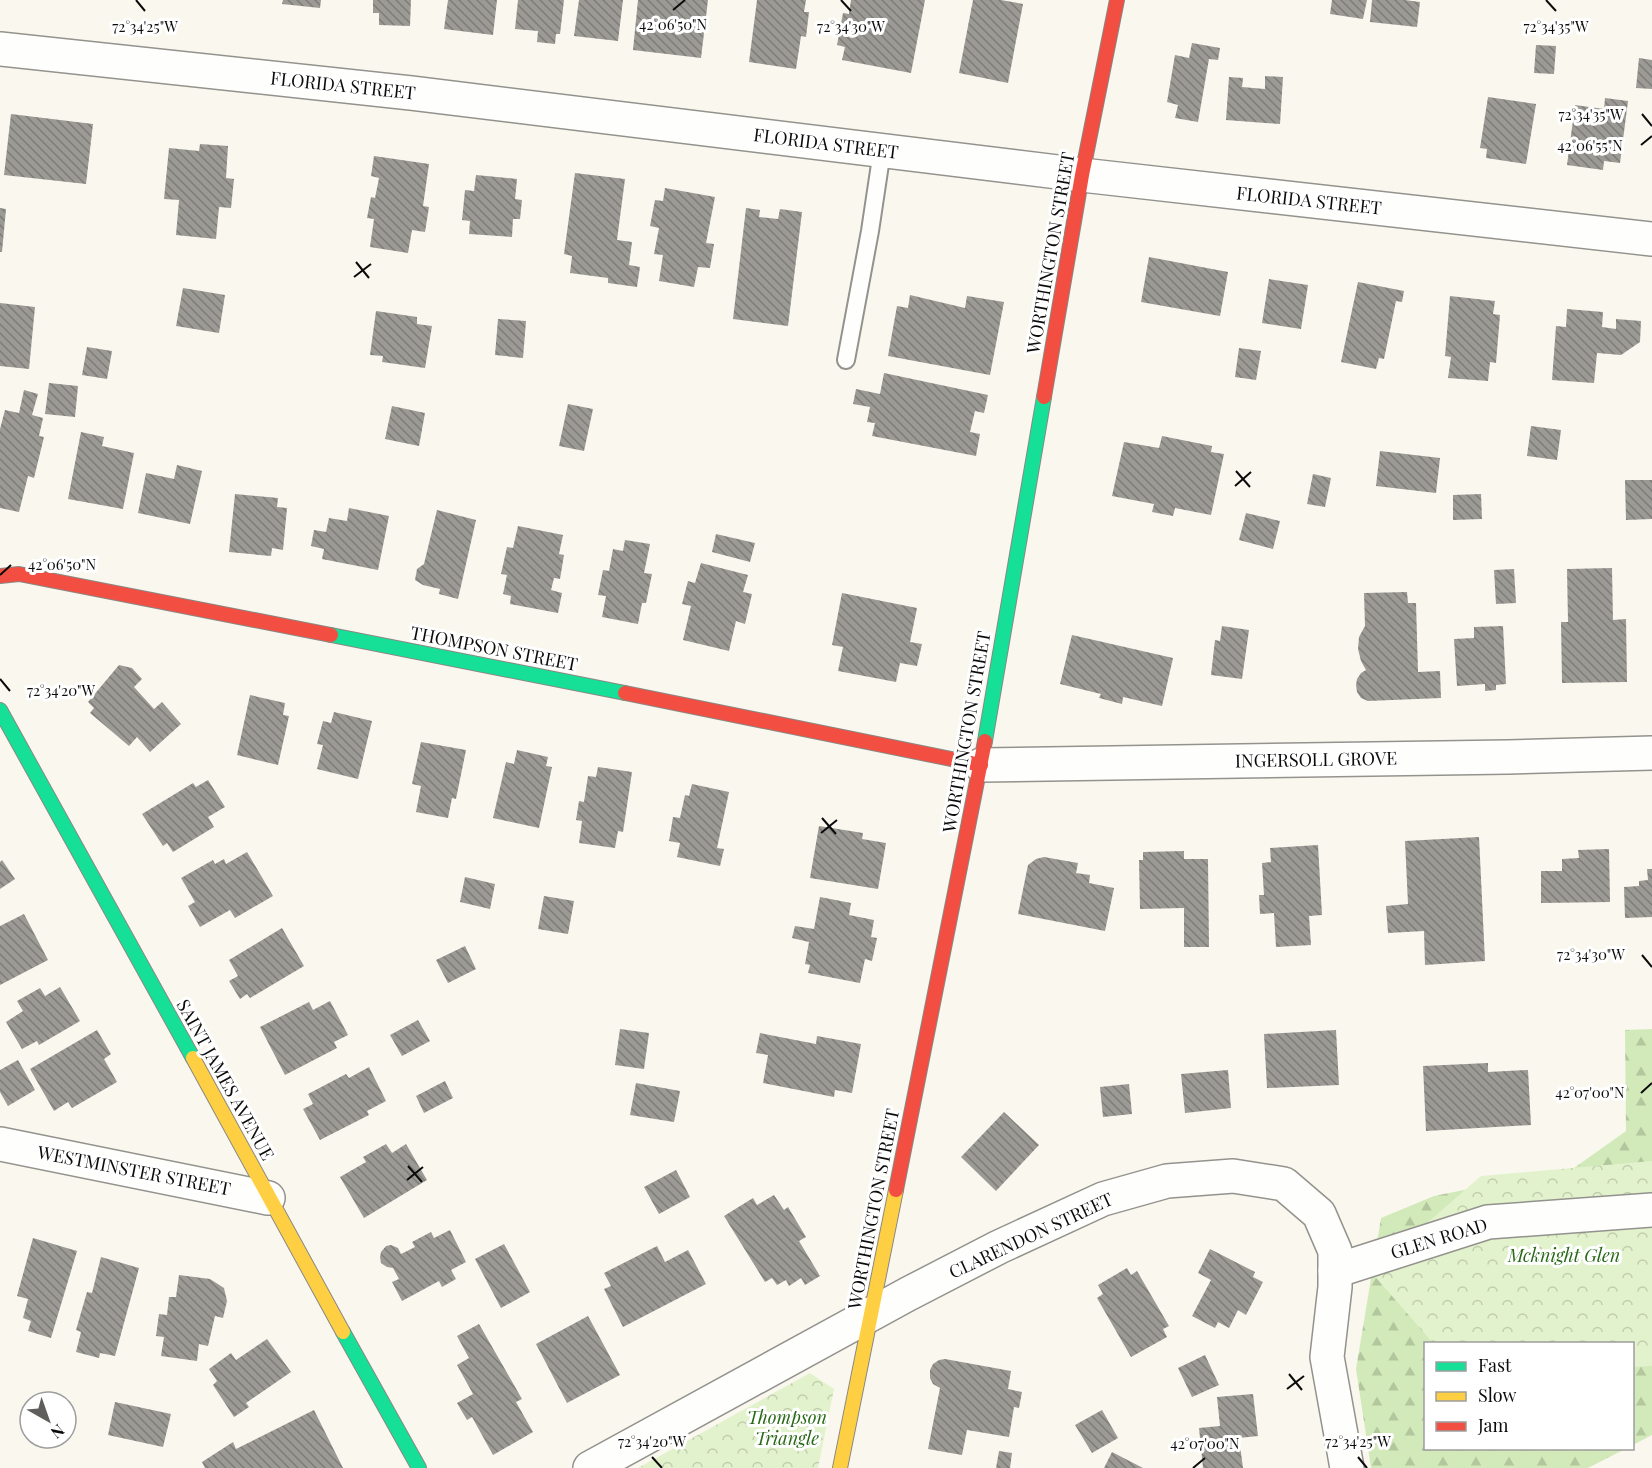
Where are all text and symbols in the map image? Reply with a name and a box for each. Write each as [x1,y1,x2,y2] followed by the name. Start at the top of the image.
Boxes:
[639,14,708,34] text: 42°06'50"N
[112,16,178,36] text: 72°34'25"W
[817,16,885,36] text: 72°34'30"W
[1523,16,1589,36] text: 72°34'35"W
[269,65,417,105] street label: FLORIDA STREET
[1558,104,1624,124] text: 72°34'35"W
[752,122,900,164] street label: FLORIDA STREET
[1557,135,1623,155] text: 42°06'55"N
[1020,150,1080,356] street label: WORTHINGTON STREET
[1235,180,1383,220] street label: FLORIDA STREET
[28,554,97,574] text: 42°06'50"N
[409,620,580,676] street label: THOMPSON STREET
[936,629,996,835] street label: WORTHINGTON STREET
[27,680,96,700] text: 72°34'20"W
[1235,746,1397,772] street label: INGERSOLL GROVE
[1557,944,1625,964] text: 72°34'30"W
[172,995,280,1164] street label: SAINT JAMES AVENUE
[1555,1082,1625,1102] text: 42°07'00"N
[842,1106,904,1312] street label: WORTHINGTON STREET
[35,1139,233,1201] street label: WESTMINSTER STREET
[945,1187,1116,1284] street label: CLARENDON STREET
[1387,1212,1490,1264] street label: GLEN ROAD
[1507,1243,1620,1267] park label: Mcknight Glen
[1424,1342,1634,1450] legend
[1478,1353,1512,1377] text: Fast
[1478,1383,1516,1407] text: Slow
[18,1390,78,1450] north arrow
[747,1405,827,1450] park label: Thompson Triangle
[1477,1413,1508,1437] text: Jam
[46,1420,69,1444] text: N
[618,1431,687,1451] text: 72°34'20"W
[1325,1431,1391,1451] text: 72°34'25"W
[1170,1433,1240,1453] text: 42°07'00"N

